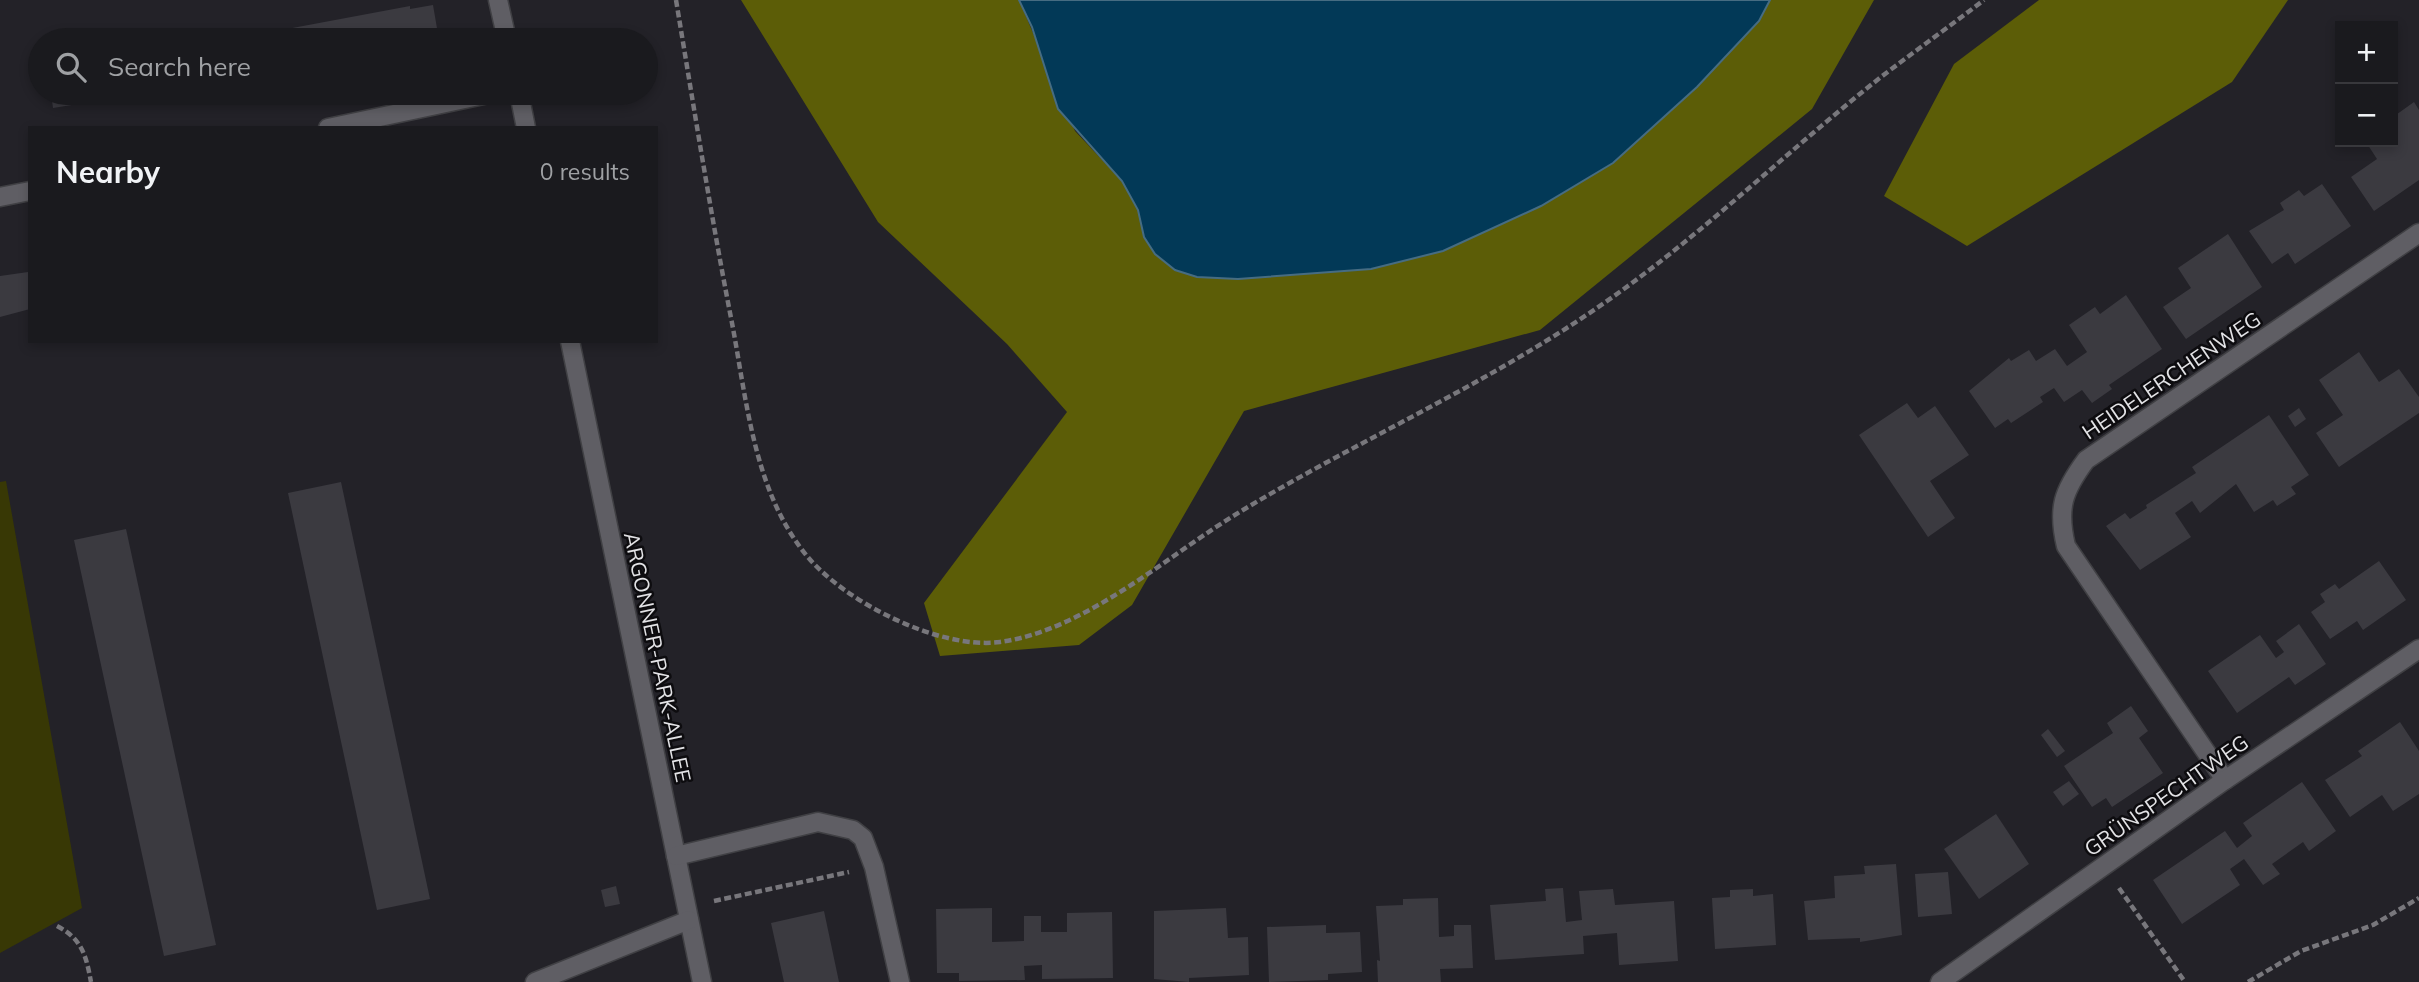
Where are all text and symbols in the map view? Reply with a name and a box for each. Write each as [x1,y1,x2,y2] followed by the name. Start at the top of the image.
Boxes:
[2335,21,2398,147] map controls
[2335,21,2398,84] button: +
[28,28,658,105] search box
[52,48,90,86] icon: search
[108,50,251,83] text: Search here
[2335,84,2398,147] button: −
[56,153,160,191] text: Nearby
[540,157,630,186] text: 0 results
[2077,306,2265,444] street label: HEIDELERCHENWEG
[619,530,697,784] street label: ARGONNER-PARK-ALLEE
[2079,729,2253,861] street label: GRÜNSPECHTWEG

